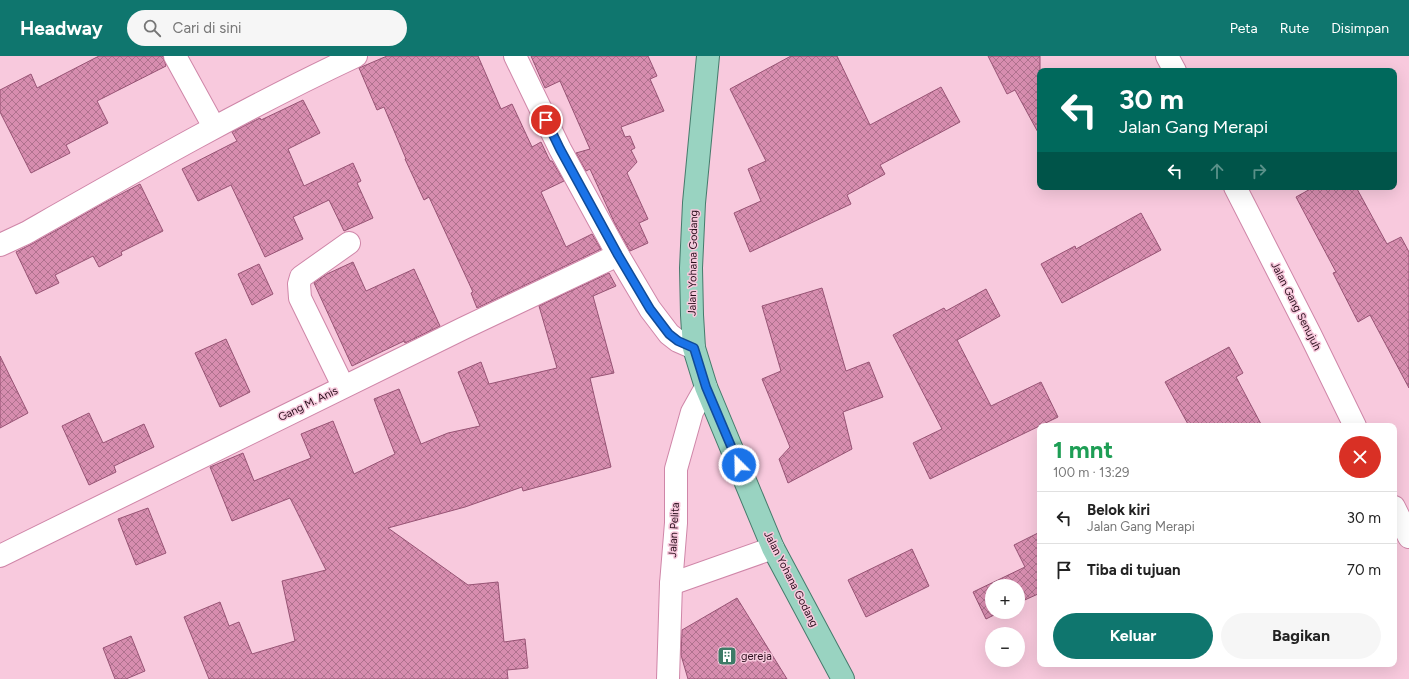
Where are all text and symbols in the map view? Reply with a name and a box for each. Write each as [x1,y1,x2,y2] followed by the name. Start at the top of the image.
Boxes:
[127,10,407,46] search box
[20,17,103,40] text: Headway
[141,17,163,39] icon: search
[173,19,242,37] text: Cari di sini
[1230,20,1258,37] text: Peta
[1280,20,1309,37] text: Rute
[1331,20,1389,37] text: Disimpan
[1119,82,1184,116] text: 30 m
[1053,84,1105,136] icon: left
[529,103,563,137] pin
[535,109,557,131] icon: arrive
[1119,116,1268,138] text: Jalan Gang Merapi
[1164,160,1186,182] icon: left
[1206,160,1228,182] icon: ahead
[1248,160,1270,182] icon: right
[686,210,700,316] street label: Jalan Yohana Godang
[1268,260,1324,352] street label: Jalan Gang Senujuh
[276,384,340,424] street label: Gang M. Anis
[1053,435,1113,464] text: 1 mnt
[1339,436,1381,478] button: close
[718,444,760,486] position arrow
[1053,465,1129,480] text: 100 m · 13:29
[1087,501,1150,519] text: Belok kiri
[666,502,682,558] street label: Jalan Pelita
[1053,507,1075,529] icon: left
[1347,509,1381,527] text: 30 m
[1087,519,1195,534] text: Jalan Gang Merapi
[761,529,821,629] street label: Jalan Yohana Godang
[1053,559,1075,581] icon: arrive
[1087,561,1181,579] text: Tiba di tujuan
[1347,561,1381,579] text: 70 m
[985,579,1025,667] map controls
[985,579,1025,619] button: +
[1053,613,1213,659] button: Keluar
[1221,613,1381,659] button: Bagikan
[985,627,1025,667] button: −
[716,645,738,667] building icon: gereja
[741,650,772,663] place label: gereja

